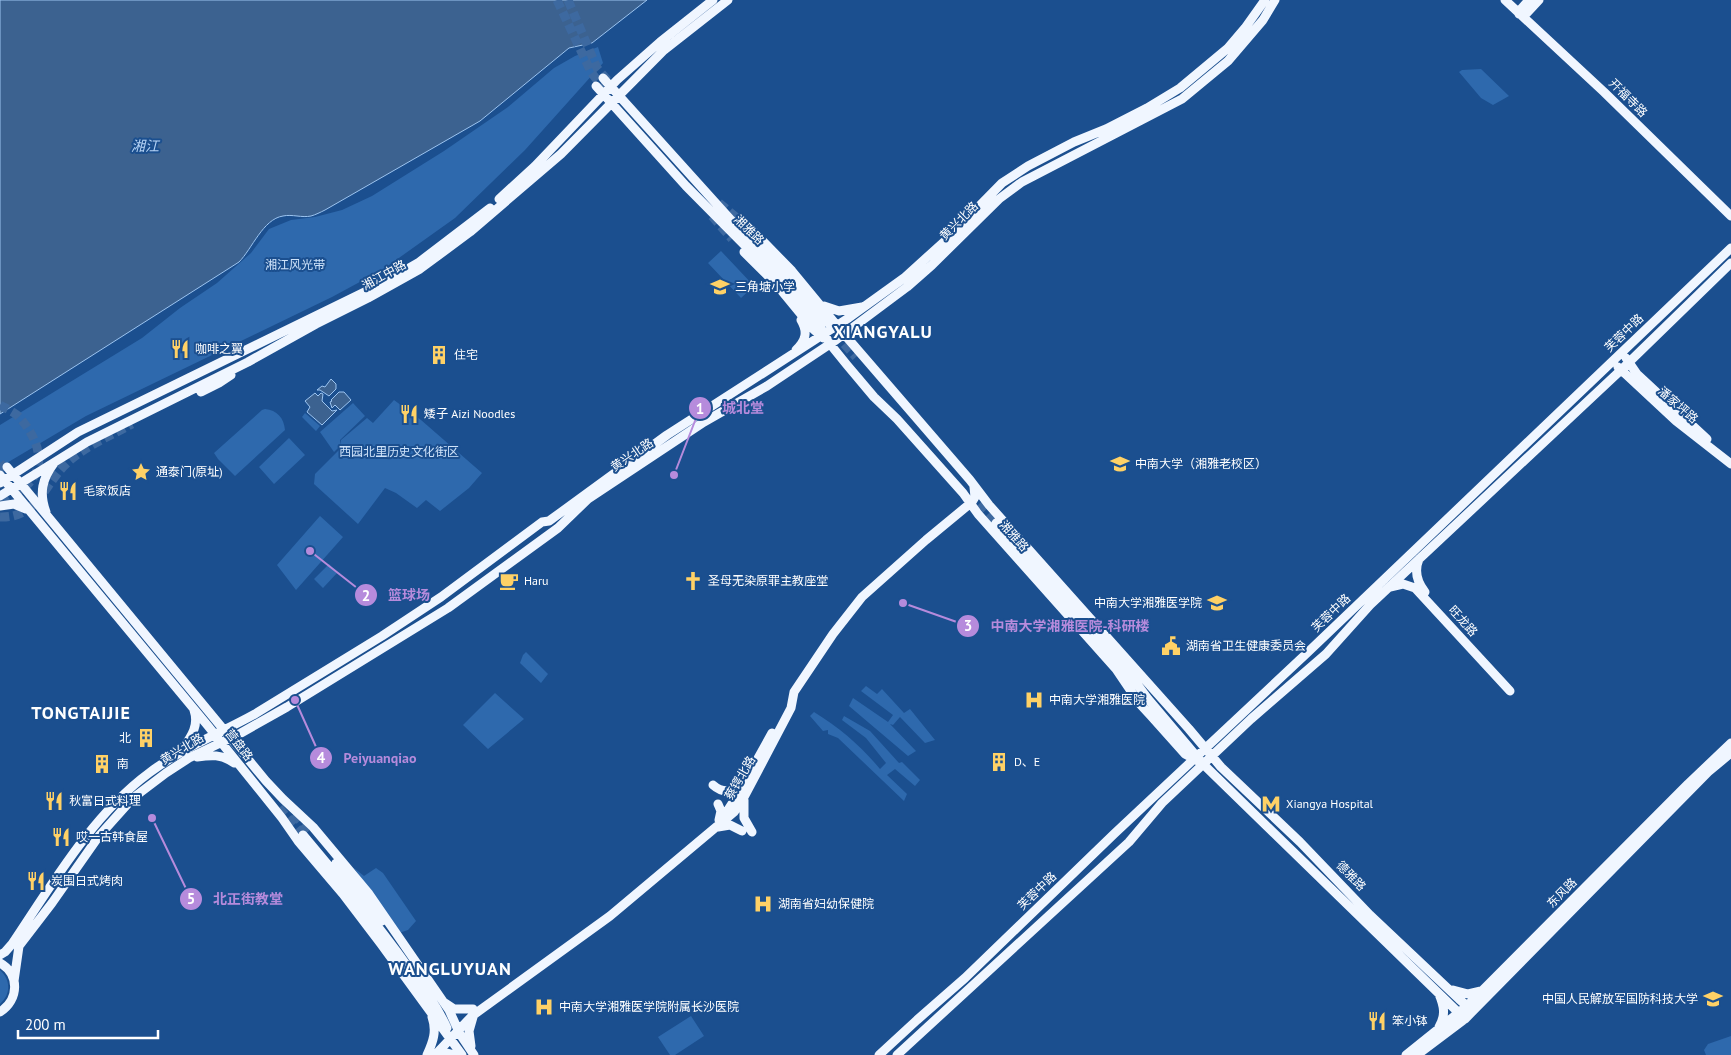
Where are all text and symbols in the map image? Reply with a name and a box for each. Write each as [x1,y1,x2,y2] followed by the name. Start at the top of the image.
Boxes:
[1606,75,1651,120] street label: 开福寺路
[131,137,161,155] water label: 湘江
[936,198,981,243] street label: 黄兴北路
[731,212,768,248] street label: 湘雅路
[359,256,408,293] street label: 湘江中路
[265,257,325,272] park label: 湘江风光带
[709,276,731,298] school or university icon: 三角塘小学
[735,279,795,294] place label: 三角塘小学
[1601,311,1646,355] street label: 芙蓉中路
[833,320,933,343] district label: XIANGYALU
[169,338,191,360] restaurant icon: 咖啡之翼
[195,341,243,356] place label: 咖啡之翼
[428,344,450,366] building icon: 住宅
[454,347,478,362] place label: 住宅
[1655,383,1701,426] street label: 潘家坪路
[687,394,774,423] callout: 城北堂
[696,399,704,418] text: 1
[722,399,764,417] text: 城北堂
[398,403,420,425] restaurant icon: 矮子 Aizi Noodles
[424,406,515,421] place label: 矮子 Aizi Noodles
[608,435,656,474] street label: 黄兴北路
[339,444,459,459] park label: 西园北里历史文化街区
[1109,453,1131,475] school or university icon: 中南大学（湘雅老校区）
[1135,456,1267,471] place label: 中南大学（湘雅老校区）
[130,461,152,483] place icon: 通泰门(原址)
[156,464,223,479] place label: 通泰门(原址)
[57,480,79,502] restaurant icon: 毛家饭店
[83,483,131,498] place label: 毛家饭店
[997,517,1032,554] street label: 湘雅路
[498,570,520,592] cafe icon: Haru
[682,570,704,592] church icon: 圣母无染原罪主教座堂
[524,573,549,588] place label: Haru
[708,573,828,588] place label: 圣母无染原罪主教座堂
[353,581,440,610] callout: 篮球场
[362,586,370,605] text: 2
[388,586,430,604] text: 篮球场
[1308,591,1353,635] street label: 芙蓉中路
[1206,592,1228,614] school or university icon: 中南大学湘雅医学院
[1094,595,1202,610] place label: 中南大学湘雅医学院
[1446,602,1481,639] street label: 旺龙路
[955,611,1159,640] callout: 中南大学湘雅医院-科研楼
[964,616,972,635] text: 3
[990,617,1150,635] text: 中南大学湘雅医院-科研楼
[1160,635,1182,657] public building icon: 湖南省卫生健康委员会
[1186,638,1306,653] place label: 湖南省卫生健康委员会
[1023,689,1045,711] hospital icon: 中南大学湘雅医院
[1049,692,1145,707] place label: 中南大学湘雅医院
[31,701,131,724] district label: TONGTAIJIE
[222,726,256,763] street label: 营盘路
[135,727,157,749] building icon: 北
[119,730,131,745] place label: 北
[157,730,206,767] street label: 黄兴北路
[308,743,426,772] callout: Peiyuanqiao
[317,748,326,767] text: 4
[344,749,417,767] text: Peiyuanqiao
[988,751,1010,773] building icon: D、E
[91,753,113,775] building icon: 南
[721,753,758,802] street label: 蔡锷北路
[1014,754,1040,769] place label: D、E
[117,756,129,771] place label: 南
[43,790,65,812] restaurant icon: 秋富日式料理
[69,793,141,808] place label: 秋富日式料理
[1260,793,1282,815] metro station icon: Xiangya Hospital
[1286,796,1374,811] place label: Xiangya Hospital
[50,826,72,848] restaurant icon: 哎一古韩食屋
[76,829,148,844] place label: 哎一古韩食屋
[1333,857,1369,894] street label: 德雅路
[1014,869,1059,913] street label: 芙蓉中路
[25,870,47,892] restaurant icon: 炭围日式烤肉
[51,873,123,888] place label: 炭围日式烤肉
[1544,875,1580,911] street label: 东风路
[178,884,293,913] callout: 北正街教堂
[187,889,195,908] text: 5
[213,890,283,908] text: 北正街教堂
[752,893,774,915] hospital icon: 湖南省妇幼保健院
[778,896,874,911] place label: 湖南省妇幼保健院
[388,957,512,980] district label: WANGLUYUAN
[1702,988,1724,1010] school or university icon: 中国人民解放军国防科技大学
[1542,991,1698,1006] place label: 中国人民解放军国防科技大学
[533,996,555,1018] hospital icon: 中南大学湘雅医学院附属长沙医院
[559,999,739,1014] place label: 中南大学湘雅医学院附属长沙医院
[18,1008,158,1040] scale bar
[1366,1010,1388,1032] restaurant icon: 笨小钵
[1392,1013,1428,1028] place label: 笨小钵
[25,1015,66,1034] text: 200 m

